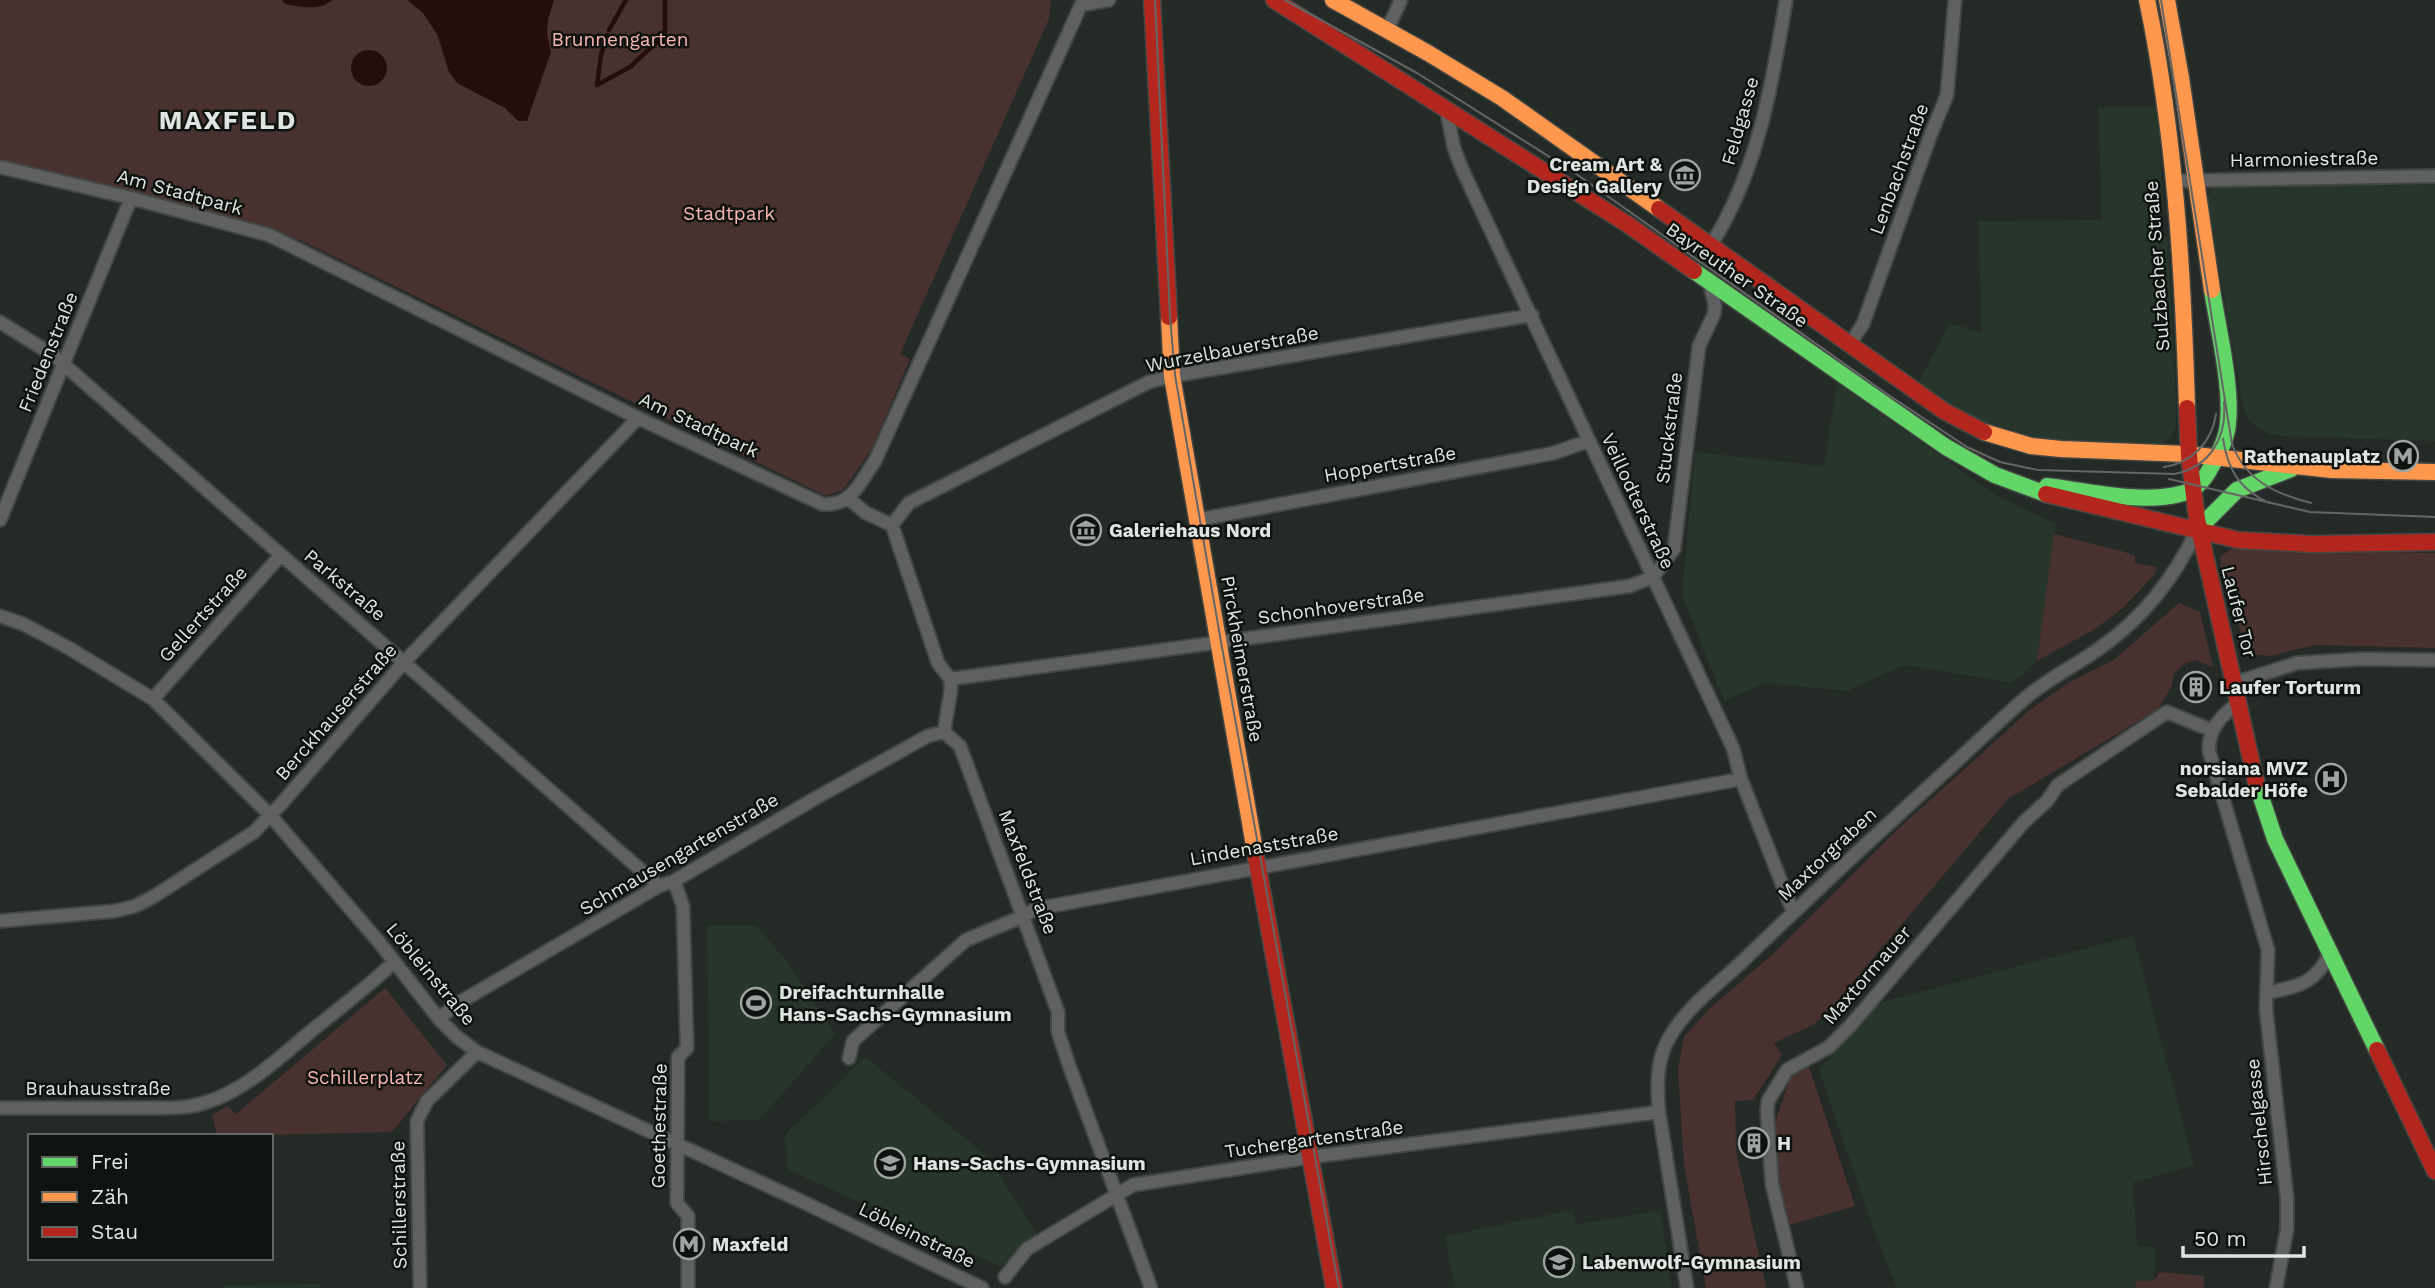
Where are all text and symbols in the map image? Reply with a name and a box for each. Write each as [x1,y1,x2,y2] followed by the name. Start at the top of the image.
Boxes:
[552,28,688,51] park label: Brunnengarten
[1716,74,1764,168] street label: Feldgasse
[1865,100,1933,238] street label: Lenbachstraße
[159,105,297,135] district label: MAXFELD
[2230,146,2378,172] street label: Harmoniestraße
[1527,153,1663,198] place label: Cream Art & Design Gallery
[1668,158,1702,192] museum icon: Cream Art & Design Gallery
[115,164,246,220] street label: Am Stadtpark
[2140,180,2174,352] street label: Sulzbacher Straße
[683,202,775,225] park label: Stadtpark
[1662,217,1812,333] street label: Bayreuther Straße
[13,288,83,416] street label: Friedenstraße
[1144,321,1320,377] street label: Wurzelbauerstraße
[1651,371,1687,485] street label: Stuckstraße
[636,387,763,463] street label: Am Stadtpark
[1596,429,1680,573] street label: Veillodterstraße
[2386,439,2420,473] metro station icon: Rathenauplatz
[1322,441,1458,487] street label: Hoppertstraße
[2243,445,2380,468] place label: Rathenauplatz
[1069,513,1103,547] museum icon: Galeriehaus Nord
[1109,519,1271,542] place label: Galeriehaus Nord
[299,544,391,626] street label: Parkstraße
[154,561,252,667] street label: Gellertstraße
[2216,564,2262,661] street label: Laufer Tor
[1216,574,1268,744] street label: Pirckheimerstraße
[1256,583,1426,629] street label: Schonhoverstraße
[270,639,402,785] street label: Berckhauserstraße
[2179,670,2213,704] building icon: Laufer Torturm
[2219,676,2361,699] place label: Laufer Torturm
[2175,757,2308,802] place label: norsiana MVZ Sebalder Höfe
[2314,762,2348,796] hospital icon: norsiana MVZ Sebalder Höfe
[576,788,782,920] street label: Schmausengartenstraße
[1773,802,1881,906] street label: Maxtorgraben
[994,806,1062,938] street label: Maxfeldstraße
[1188,822,1340,870] street label: Lindenaststraße
[381,918,481,1030] street label: Löbleinstraße
[1818,921,1916,1029] street label: Maxtormauer
[779,981,1012,1026] place label: Dreifachturnhalle Hans-Sachs-Gymnasium
[739,986,773,1020] sports icon: Dreifachturnhalle Hans-Sachs-Gymnasium
[2241,1057,2277,1187] street label: Hirschelgasse
[646,1063,672,1189] street label: Goethestraße
[307,1066,423,1089] park label: Schillerplatz
[25,1077,171,1100] street label: Brauhausstraße
[1223,1115,1405,1163] street label: Tuchergartenstraße
[1737,1126,1771,1160] building icon: H
[1777,1132,1791,1155] place label: H
[28,1134,273,1260] legend
[386,1141,412,1269] street label: Schillerstraße
[873,1146,907,1180] school or university icon: Hans-Sachs-Gymnasium
[91,1149,129,1174] text: Frei
[913,1152,1146,1175] place label: Hans-Sachs-Gymnasium
[91,1184,129,1209] text: Zäh
[855,1197,979,1273] street label: Löbleinstraße
[2183,1214,2304,1258] scale bar
[91,1219,138,1244] text: Stau
[2194,1226,2246,1251] text: 50 m
[672,1227,706,1261] metro station icon: Maxfeld
[712,1233,788,1256] place label: Maxfeld
[1542,1245,1576,1279] school or university icon: Labenwolf-Gymnasium
[1582,1251,1801,1274] place label: Labenwolf-Gymnasium

